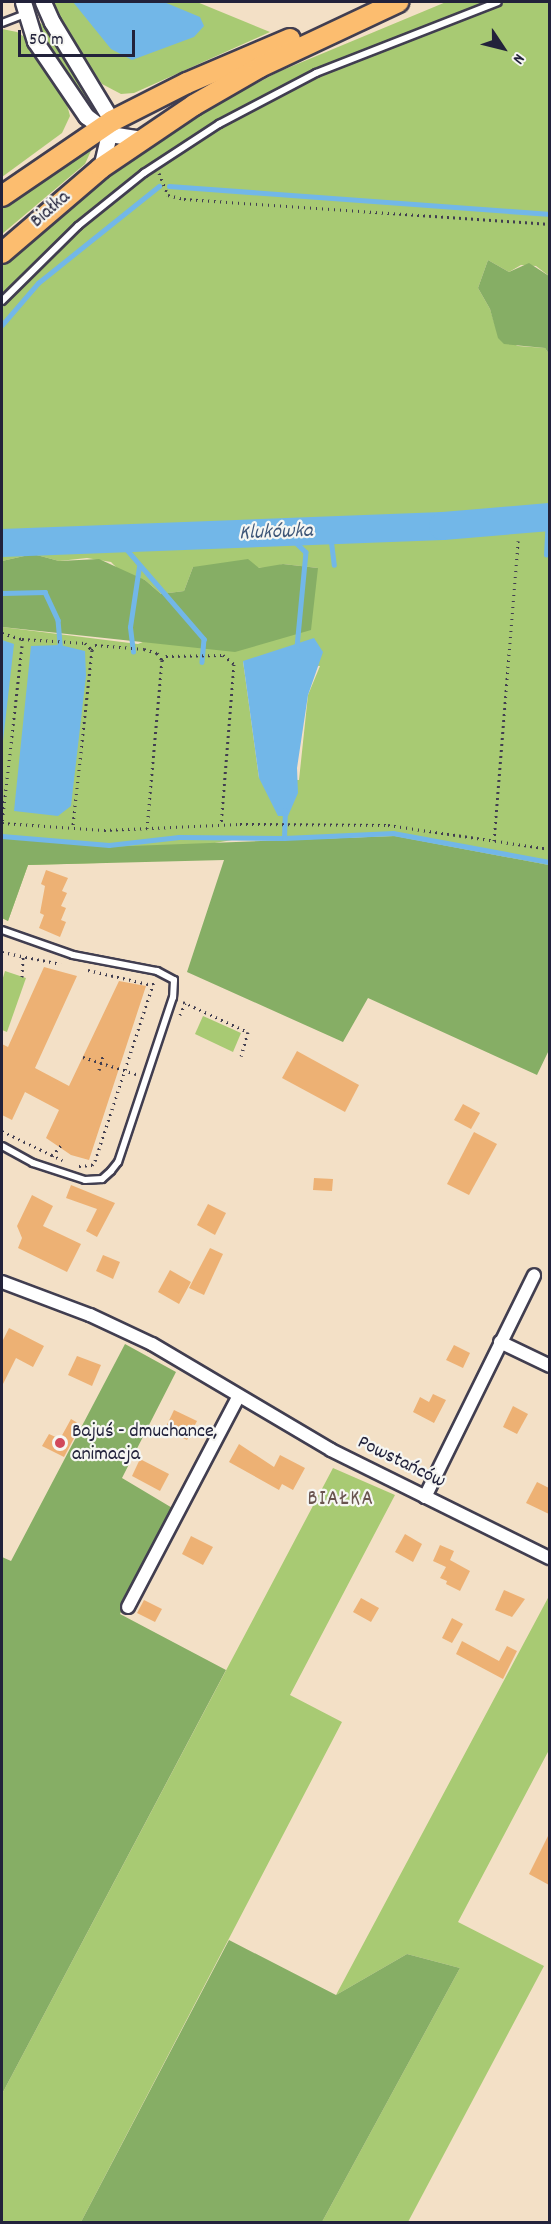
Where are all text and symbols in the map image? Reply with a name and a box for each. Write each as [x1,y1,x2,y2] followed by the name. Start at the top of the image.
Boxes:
[21,18,138,56] scale bar
[473,18,533,78] north arrow
[29,28,64,53] text: 50 m
[506,49,530,68] text: N
[26,186,76,234] street label: Białka
[239,519,313,547] water label: Klukówka
[72,1420,218,1467] place label: Bajuś - dmuchance, animacja
[353,1431,449,1495] street label: Powstańców
[53,1436,67,1450] marker: Bajuś - dmuchance, animacja
[308,1487,374,1513] district label: BIAŁKA

